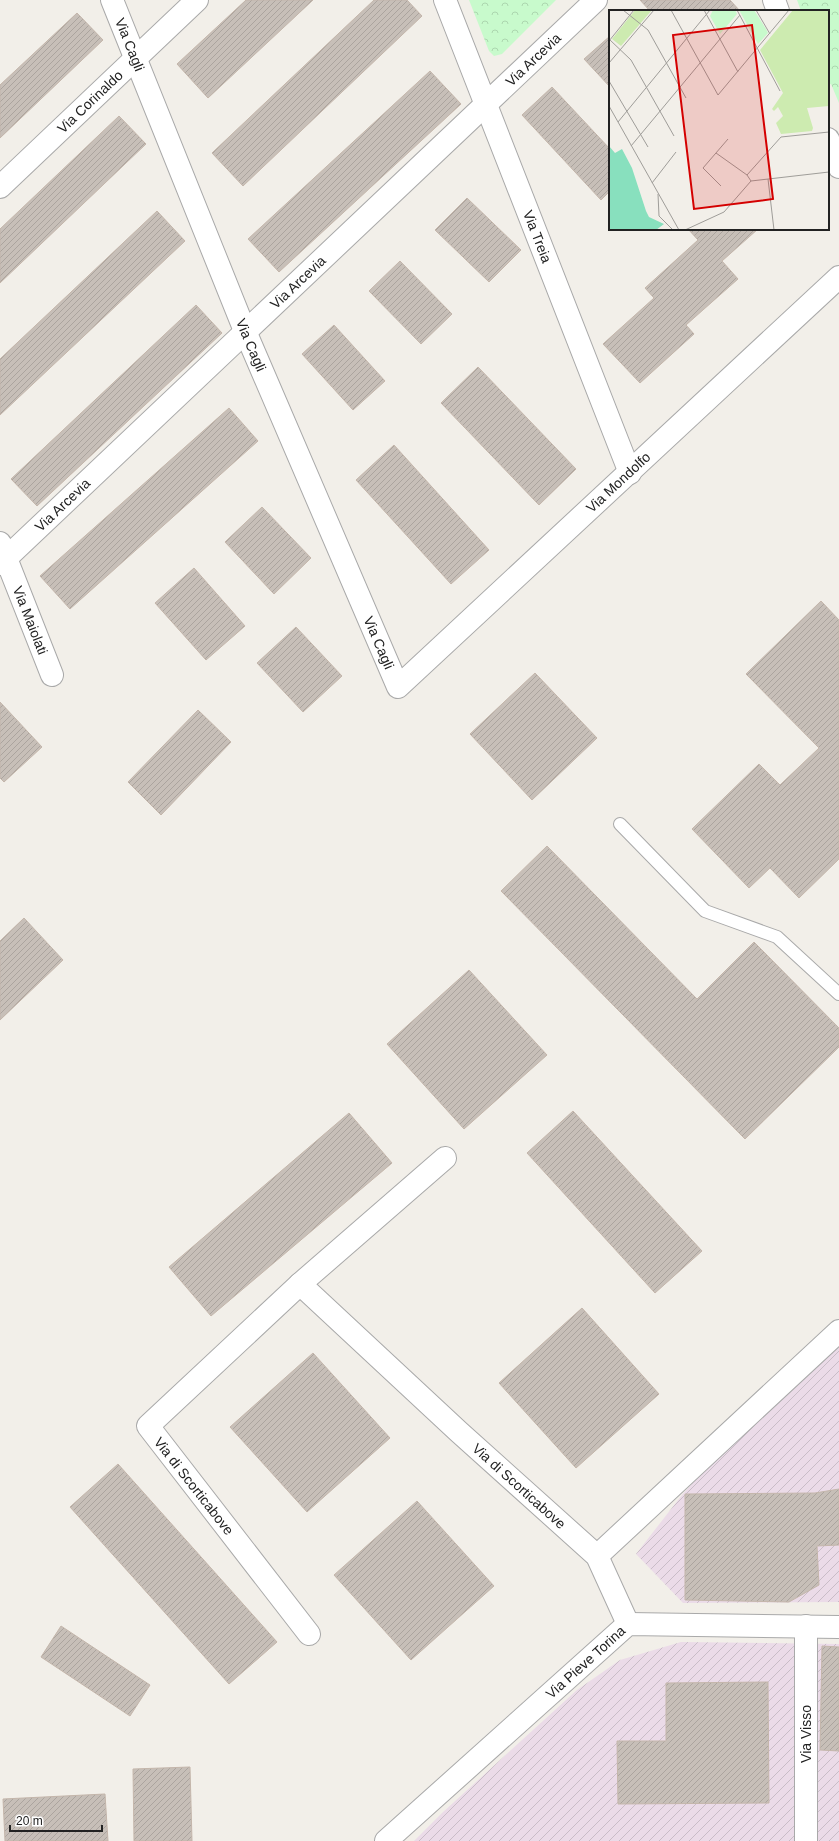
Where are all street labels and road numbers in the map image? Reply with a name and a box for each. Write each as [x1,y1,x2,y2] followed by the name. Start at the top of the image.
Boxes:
[112,16,148,73] street label: Via Cagli
[502,30,564,89] street label: Via Arcevia
[54,67,126,136] street label: Via Corinaldo
[520,208,555,265] street label: Via Treia
[267,252,329,312] street label: Via Arcevia
[233,316,269,374] street label: Via Cagli
[583,448,654,516] street label: Via Mondolfo
[32,475,93,535] street label: Via Arcevia
[10,584,51,657] street label: Via Maiolati
[361,614,397,672] street label: Via Cagli
[151,1434,237,1538] street label: Via di Scorticabove
[469,1440,569,1532] street label: Via di Scorticabove
[543,1622,629,1702] street label: Via Pieve Torina
[798,1705,814,1763] street label: Via Visso

